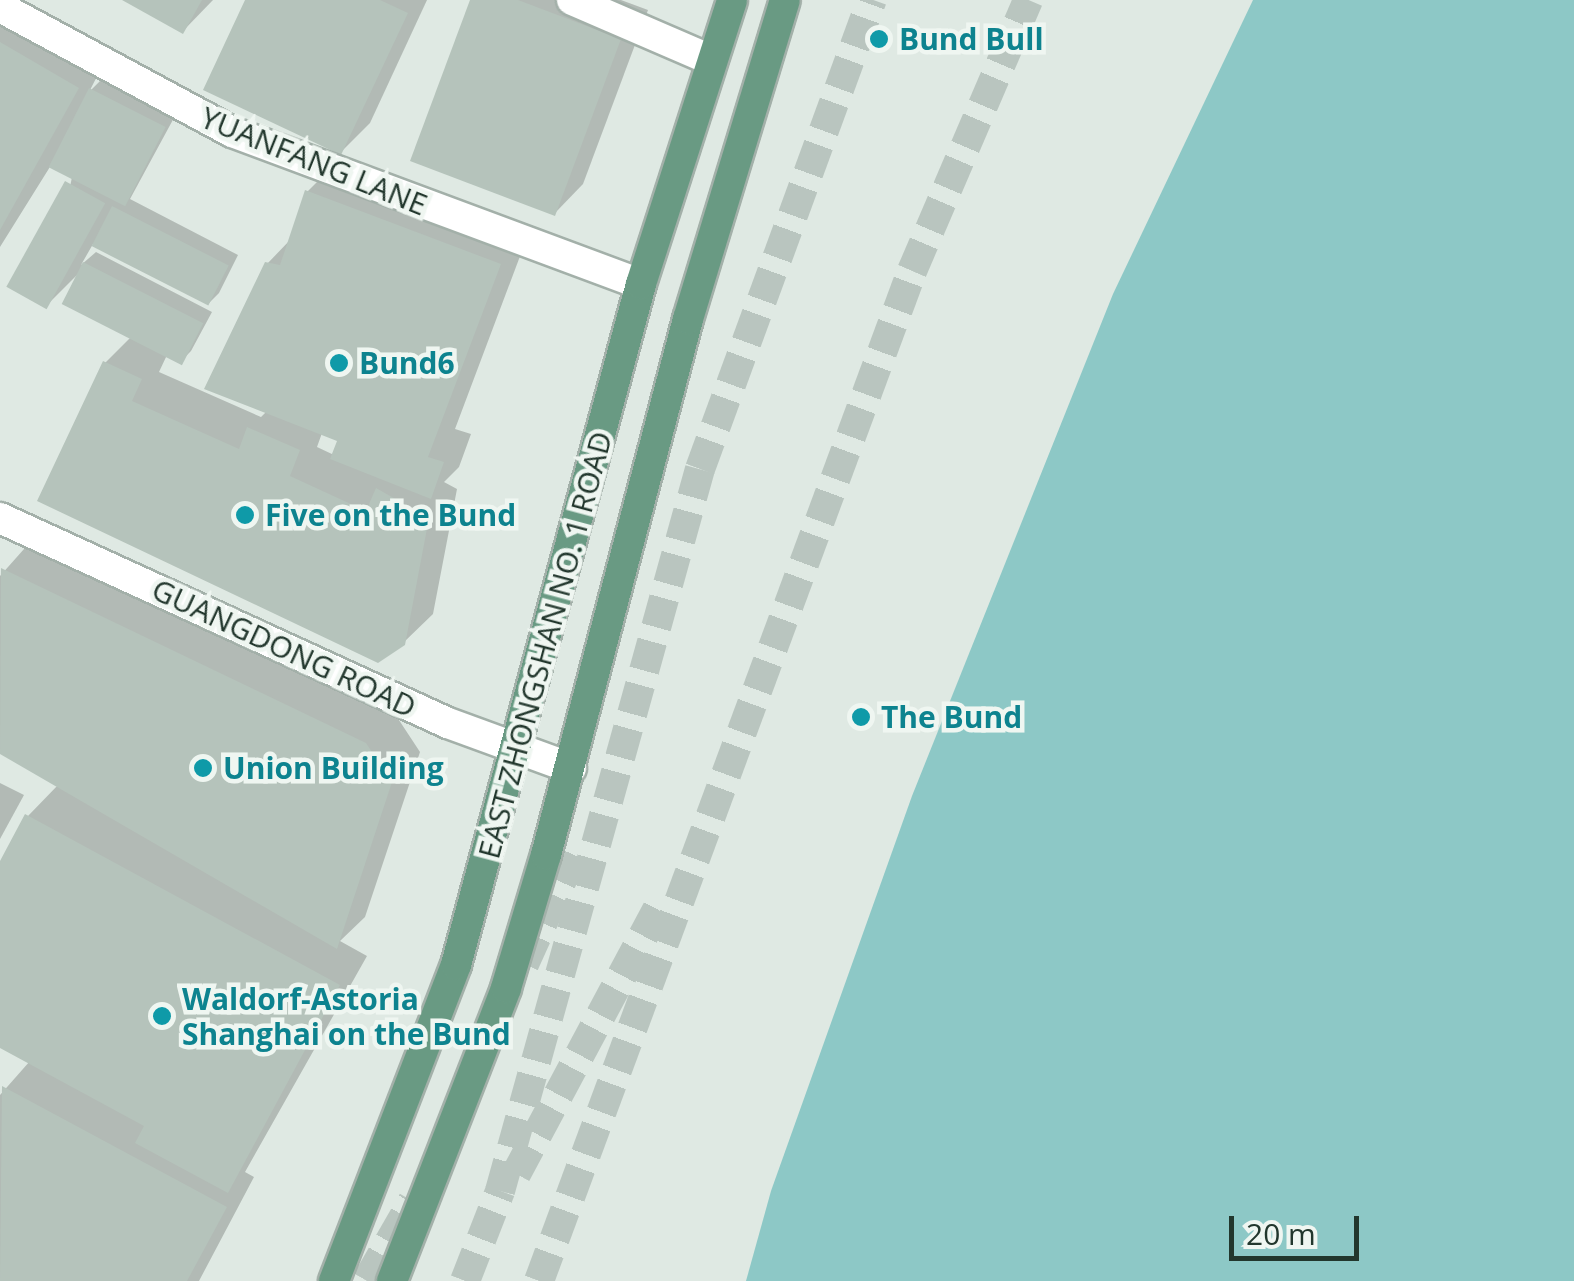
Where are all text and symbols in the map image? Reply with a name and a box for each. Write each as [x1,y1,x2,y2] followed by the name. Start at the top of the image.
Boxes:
[899,21,1044,57] place label: Bund Bull
[868,28,890,50] marker: Bund Bull
[196,99,432,223] street label: YUANFANG LANE
[359,345,455,381] place label: Bund6
[328,352,350,374] marker: Bund6
[471,428,619,862] street label: EAST ZHONGSHAN NO. 1 ROAD
[265,497,516,533] place label: Five on the Bund
[234,504,256,526] marker: Five on the Bund
[146,571,422,725] street label: GUANGDONG ROAD
[881,699,1022,735] place label: The Bund
[850,706,872,728] marker: The Bund
[223,750,444,786] place label: Union Building
[192,757,214,779] marker: Union Building
[182,981,511,1052] place label: Waldorf-Astoria Shanghai on the Bund
[151,1005,173,1027] marker: Waldorf-Astoria Shanghai on the Bund
[1234,1196,1364,1258] scale bar
[1246,1213,1316,1254] text: 20 m

